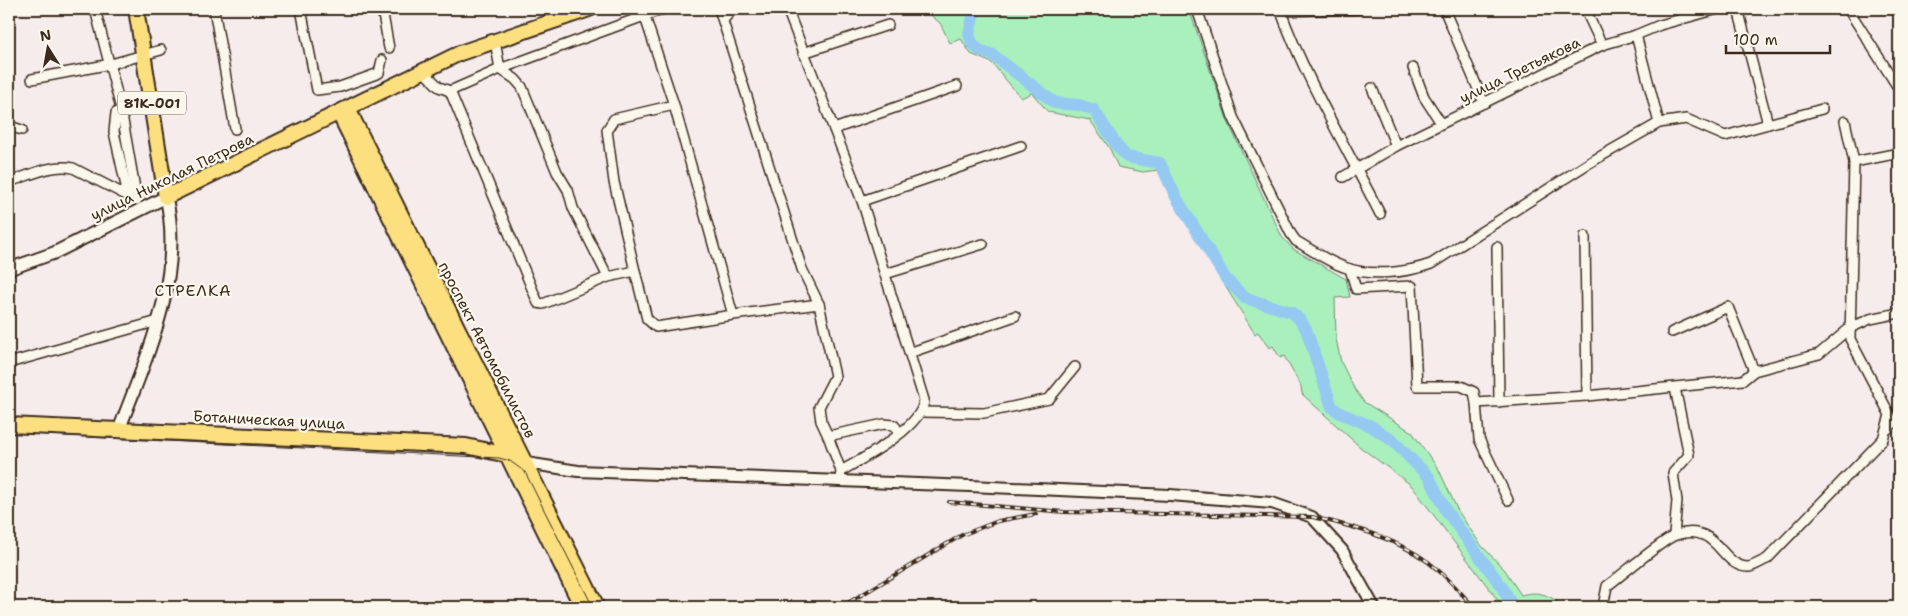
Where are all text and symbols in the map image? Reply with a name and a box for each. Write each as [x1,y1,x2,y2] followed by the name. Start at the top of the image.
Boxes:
[22,22,72,72] north arrow
[1726,22,1829,54] scale bar
[38,25,53,45] text: N
[1733,30,1778,50] text: 100 m
[1456,32,1584,108] street label: улица Третьякова
[118,92,186,115] road number: 81К-001
[87,128,257,225] street label: улица Николая Петрова
[434,259,540,442] street label: проспект Автомобилистов
[154,280,232,301] district label: СТРЕЛКА
[192,406,346,434] street label: Ботаническая улица

